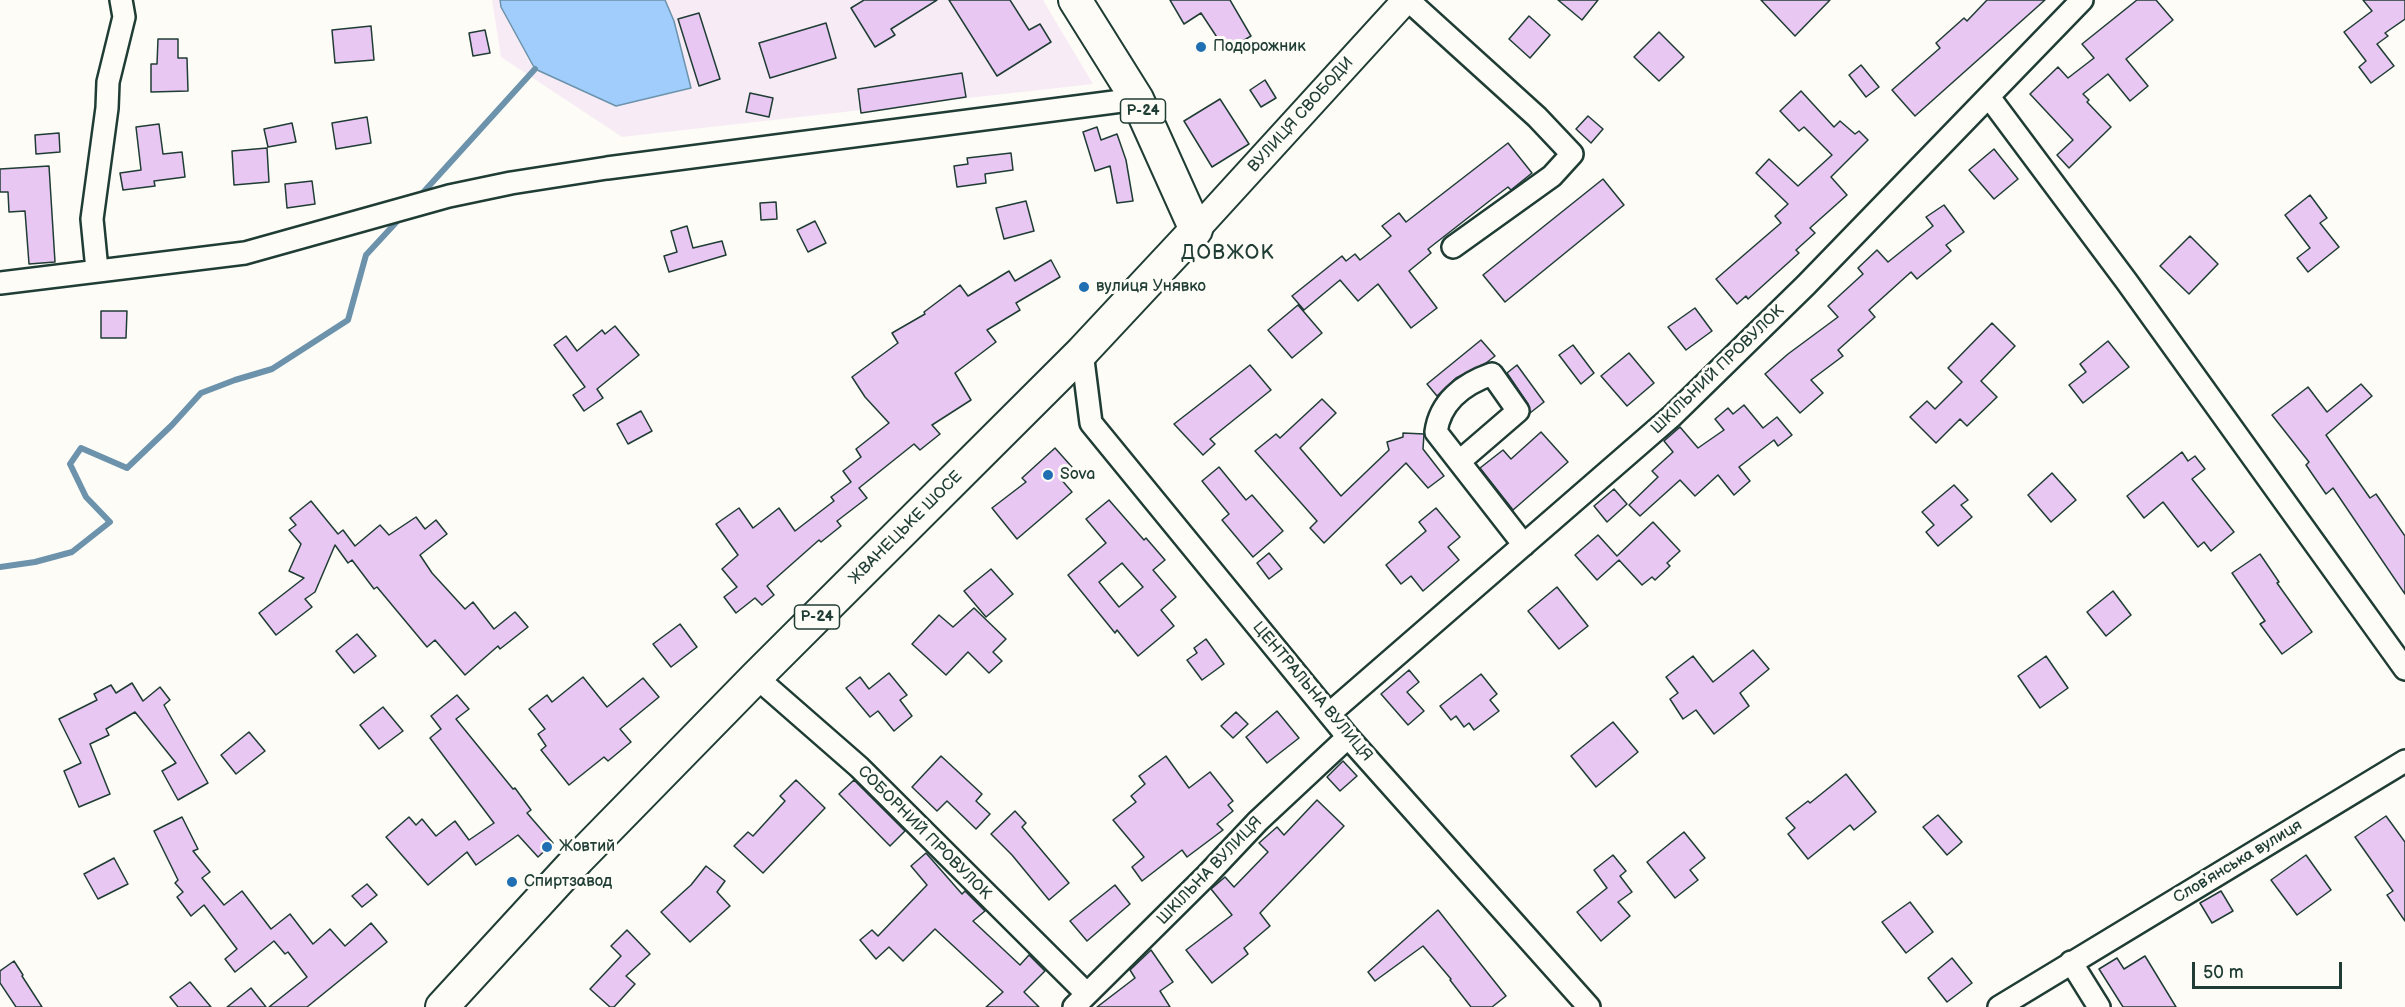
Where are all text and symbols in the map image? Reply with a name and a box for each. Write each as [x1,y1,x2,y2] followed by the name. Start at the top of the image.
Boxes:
[1213,37,1306,57] place label: Подорожник
[1194,40,1208,54] marker: Подорожник
[1244,54,1358,176] street label: ВУЛИЦЯ СВОБОДИ
[1120,99,1166,123] road number: Р-24
[1181,242,1275,266] district label: ДОВЖОК
[1096,277,1206,297] place label: вулиця Унявко
[1077,280,1091,294] marker: вулиця Унявко
[1648,302,1788,438] street label: ШКІЛЬНИЙ ПРОВУЛОК
[1060,465,1095,485] place label: Sova
[845,467,967,589] street label: ЖВАНЕЦЬКЕ ШОСЕ
[1041,468,1055,482] marker: Sova
[794,605,840,629] road number: Р-24
[1248,618,1376,766] street label: ЦЕНТРАЛЬНА ВУЛИЦЯ
[853,762,995,904] street label: СОБОРНИЙ ПРОВУЛОК
[1153,813,1267,929] street label: ШКІЛЬНА ВУЛИЦЯ
[2170,816,2306,908] street label: Словʼянська вулиця
[559,837,615,857] place label: Жовтий
[540,840,554,854] marker: Жовтий
[524,872,612,892] place label: Спиртзавод
[505,875,519,889] marker: Спиртзавод
[2195,950,2345,988] scale bar
[2203,962,2244,983] text: 50 m

